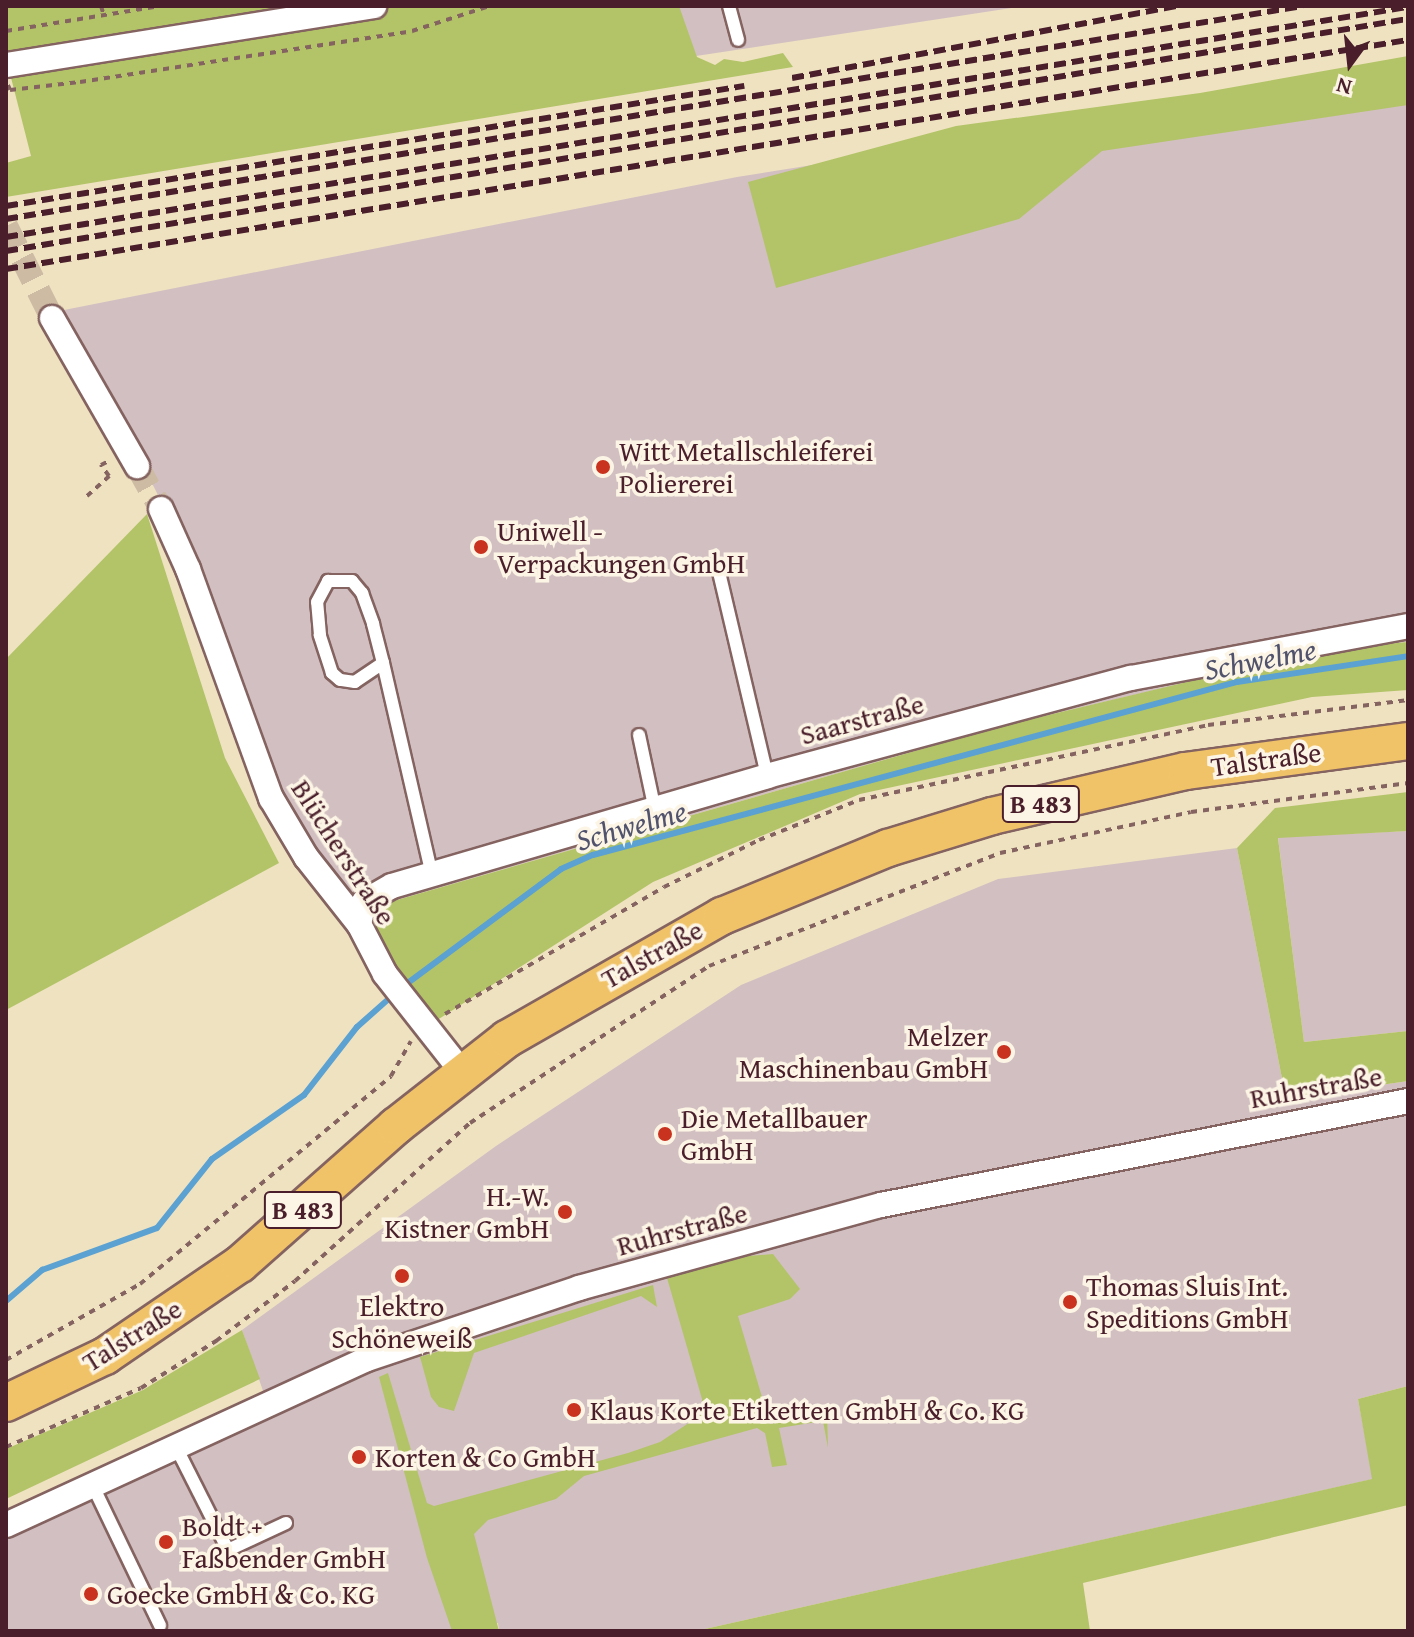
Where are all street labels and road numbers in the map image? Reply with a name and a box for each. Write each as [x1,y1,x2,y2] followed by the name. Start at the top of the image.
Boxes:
[796,686,928,752] street label: Saarstraße
[1209,735,1323,783] street label: Talstraße
[285,773,403,931] street label: Blücherstraße
[1001,782,1081,826] road number: B 483
[595,912,709,996] street label: Talstraße
[1247,1059,1385,1115] street label: Ruhrstraße
[263,1188,343,1232] road number: B 483
[613,1195,751,1263] street label: Ruhrstraße
[76,1291,188,1379] street label: Talstraße

